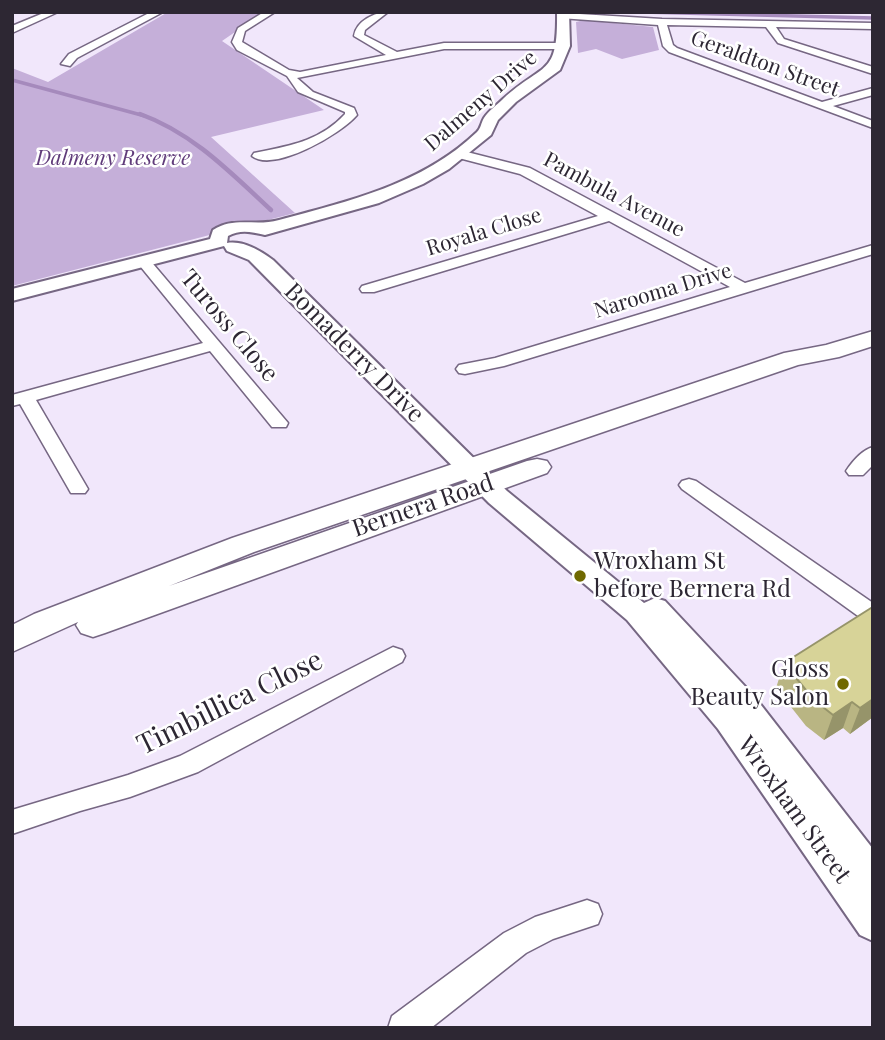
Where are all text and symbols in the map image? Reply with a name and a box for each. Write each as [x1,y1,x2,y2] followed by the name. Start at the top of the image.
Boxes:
[687,25,843,103] street label: Geraldton Street
[420,45,542,157] street label: Dalmeny Drive
[36,145,190,171] park label: Dalmeny Reserve
[539,147,689,243] street label: Pambula Avenue
[423,203,545,261] street label: Royala Close
[591,258,735,324] street label: Narooma Drive
[174,264,284,388] street label: Tuross Close
[278,277,430,429] street label: Bomaderry Drive
[349,468,497,544] street label: Bernera Road
[594,548,791,604] place label: Wroxham St before Bernera Rd
[572,568,588,584] marker: Wroxham St before Bernera Rd
[132,644,328,762] street label: Timbillica Close
[690,656,829,712] place label: Gloss Beauty Salon
[835,676,851,692] marker: Gloss Beauty Salon
[731,731,857,889] street label: Wroxham Street

